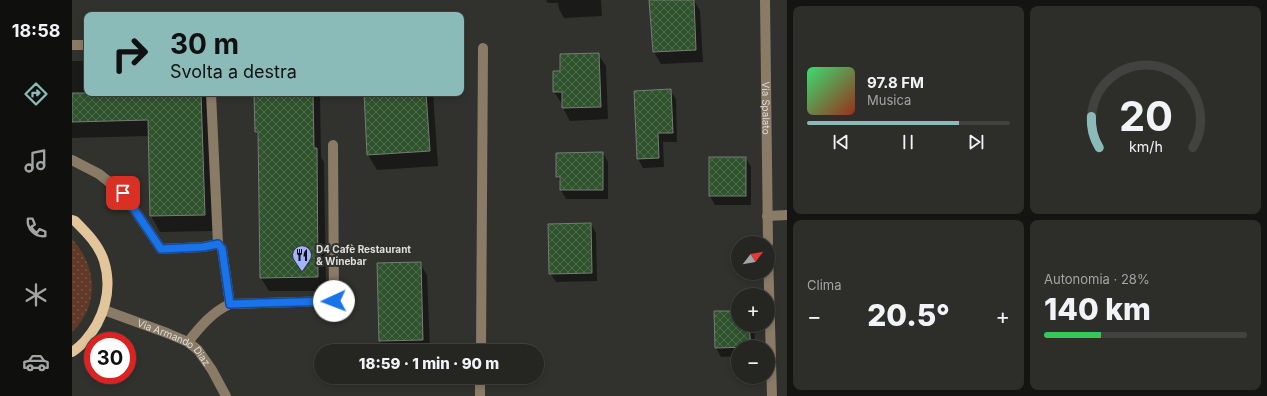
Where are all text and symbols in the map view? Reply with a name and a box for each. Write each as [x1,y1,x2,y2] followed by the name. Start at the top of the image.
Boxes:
[12,20,60,41] text: 18:58
[170,27,239,61] text: 30 m
[104,28,156,80] icon: right
[170,61,297,82] text: Svolta a destra
[867,73,924,92] text: 97.8 FM
[22,80,50,108] icon: directions
[760,81,773,135] street label: Via Spalato
[1118,91,1173,141] text: 20
[867,92,911,108] text: Musica
[830,131,852,153] icon: previous
[897,131,919,153] icon: pause
[965,131,987,153] icon: next
[1129,137,1162,154] text: km/h
[22,147,50,175] icon: music
[106,176,140,210] pin
[112,182,134,204] icon: arrive
[22,214,50,242] icon: phone
[731,236,775,280] north arrow
[731,236,775,384] map controls
[316,243,411,267] place label: D4 Cafè Restaurant & Winebar
[291,244,313,272] restaurant icon: D4 Cafè Restaurant & Winebar
[1044,271,1150,287] text: Autonomia · 28%
[807,277,841,293] text: Clima
[313,280,355,322] position arrow
[22,281,50,309] icon: climate
[731,288,775,332] button: +
[1044,291,1151,327] text: 140 km
[867,297,950,333] text: 20.5°
[807,303,822,329] text: −
[995,303,1010,329] text: +
[135,317,213,368] street label: Via Armando Diaz
[84,332,136,384] speed limit sign: 30
[731,340,775,384] button: −
[22,348,50,376] icon: car
[359,354,499,373] text: 18:59 · 1 min · 90 m

